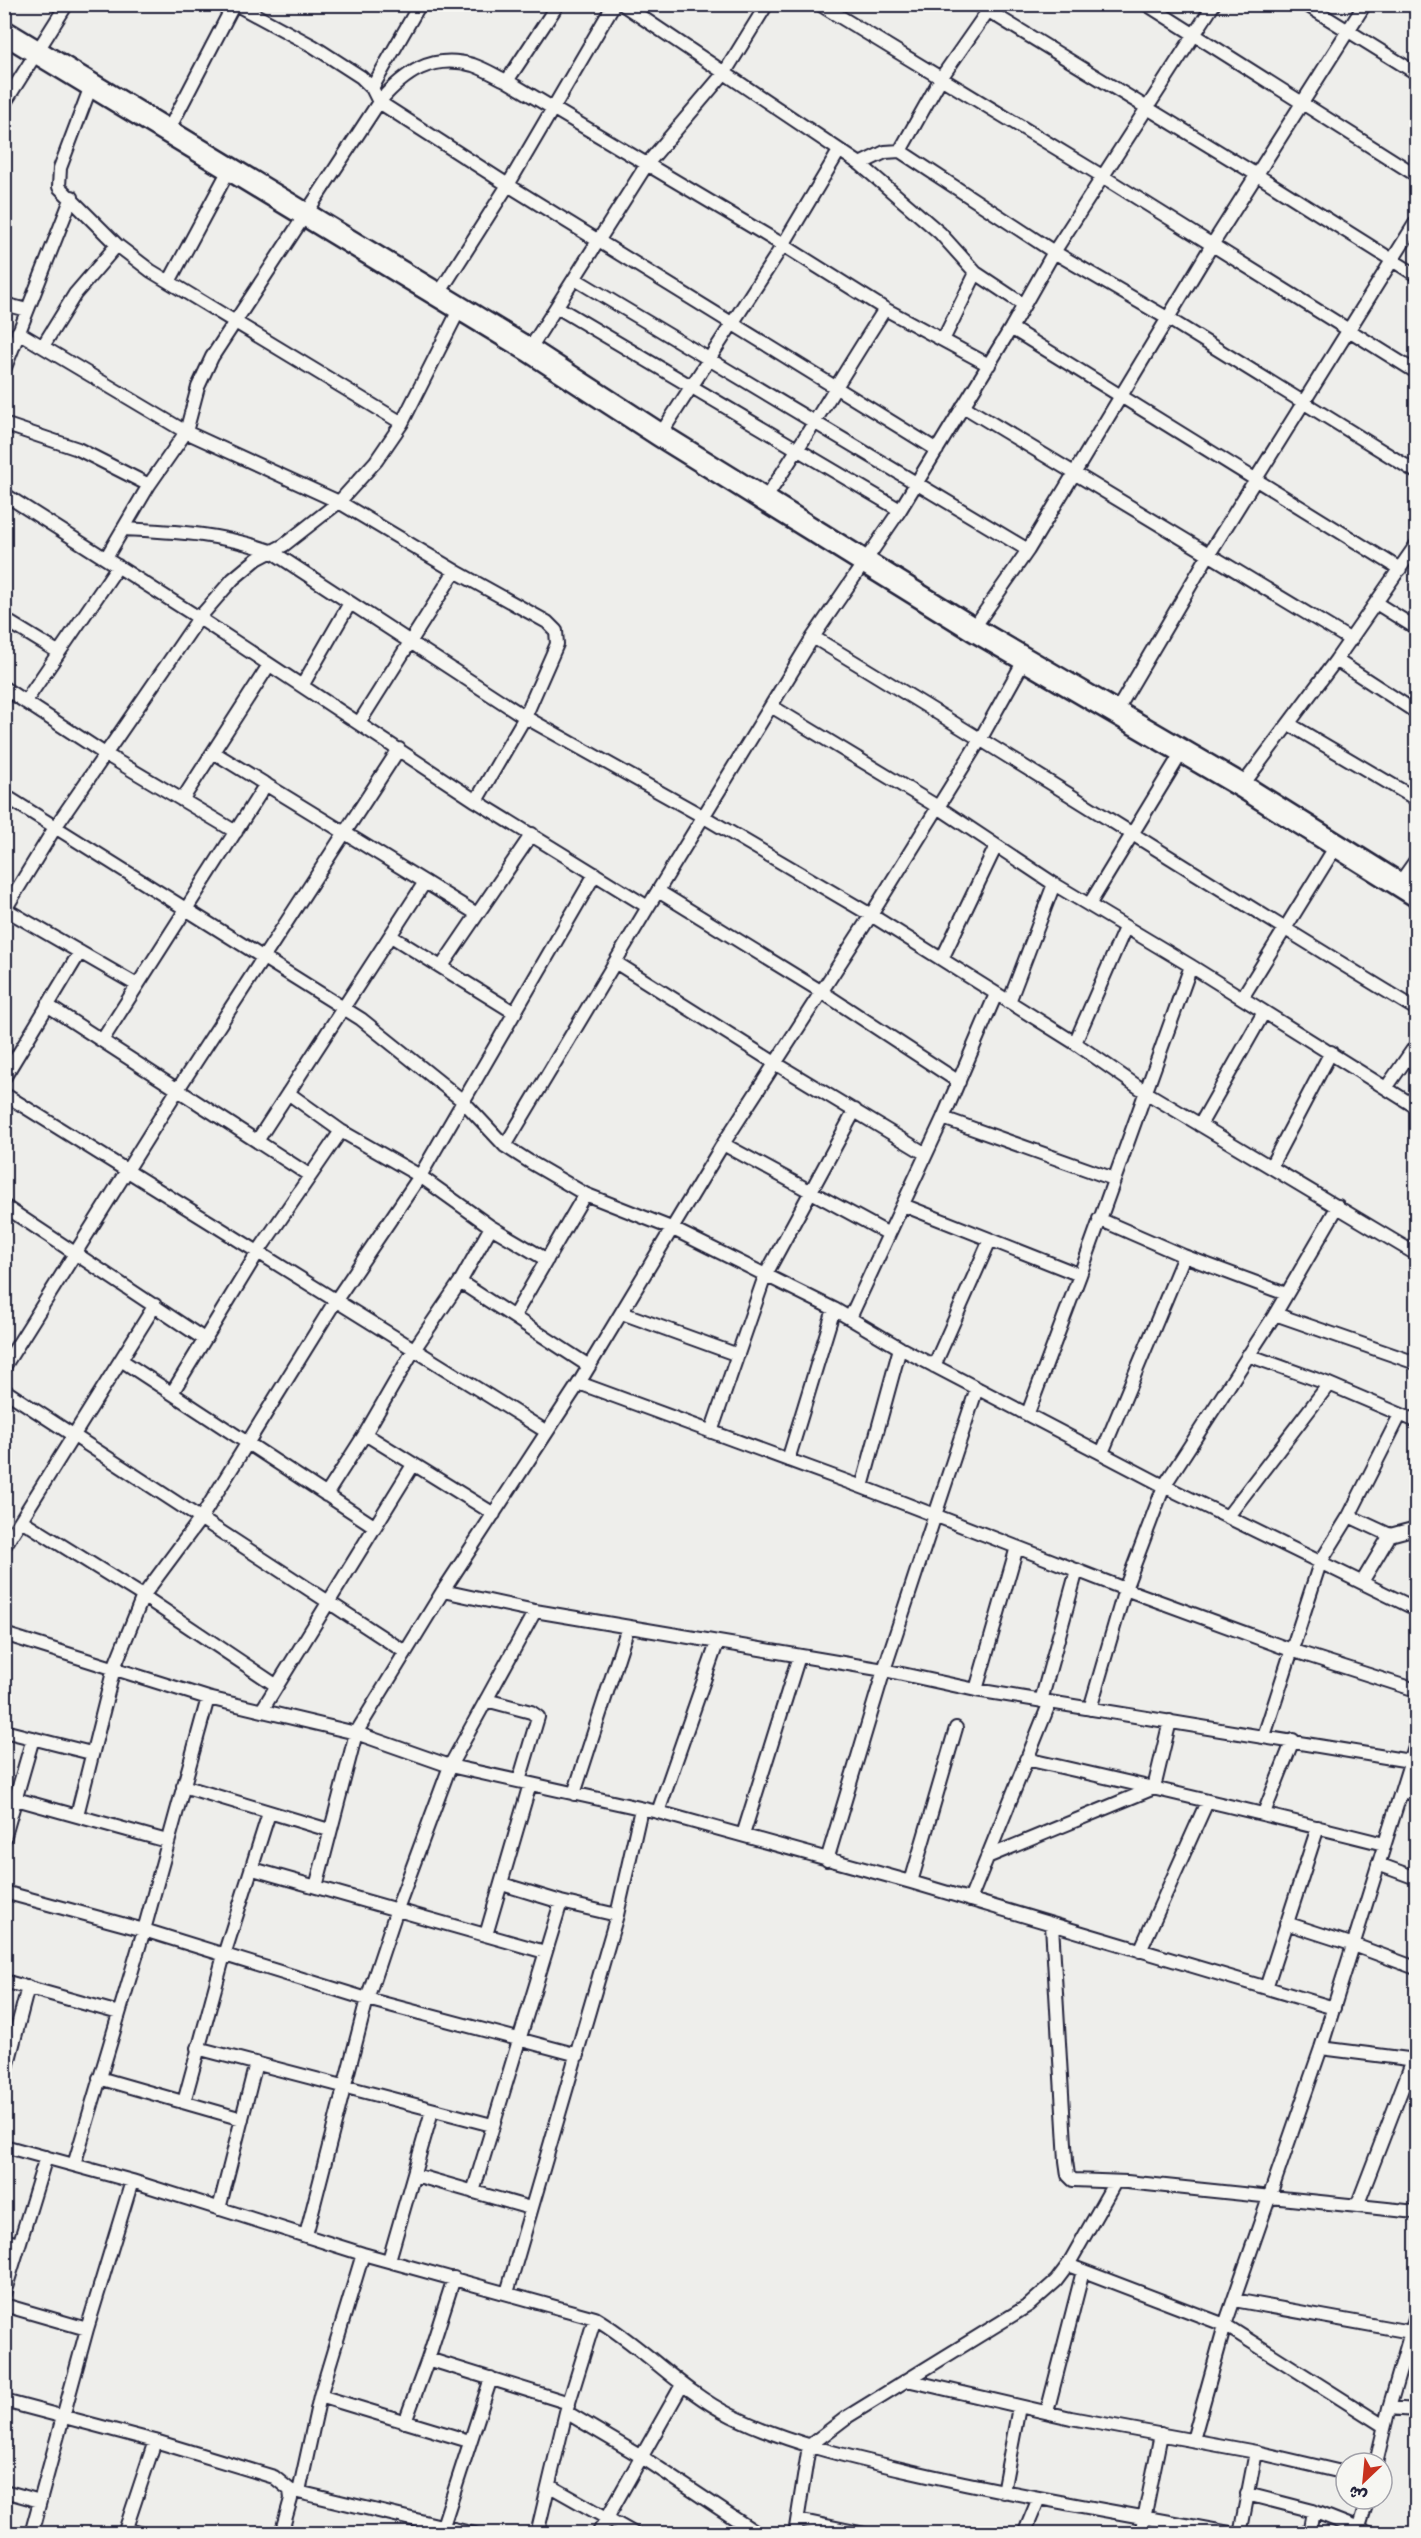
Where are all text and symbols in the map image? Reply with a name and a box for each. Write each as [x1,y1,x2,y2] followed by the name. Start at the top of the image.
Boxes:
[1334,2451,1394,2511] north arrow
[1347,2479,1371,2504] text: ش

